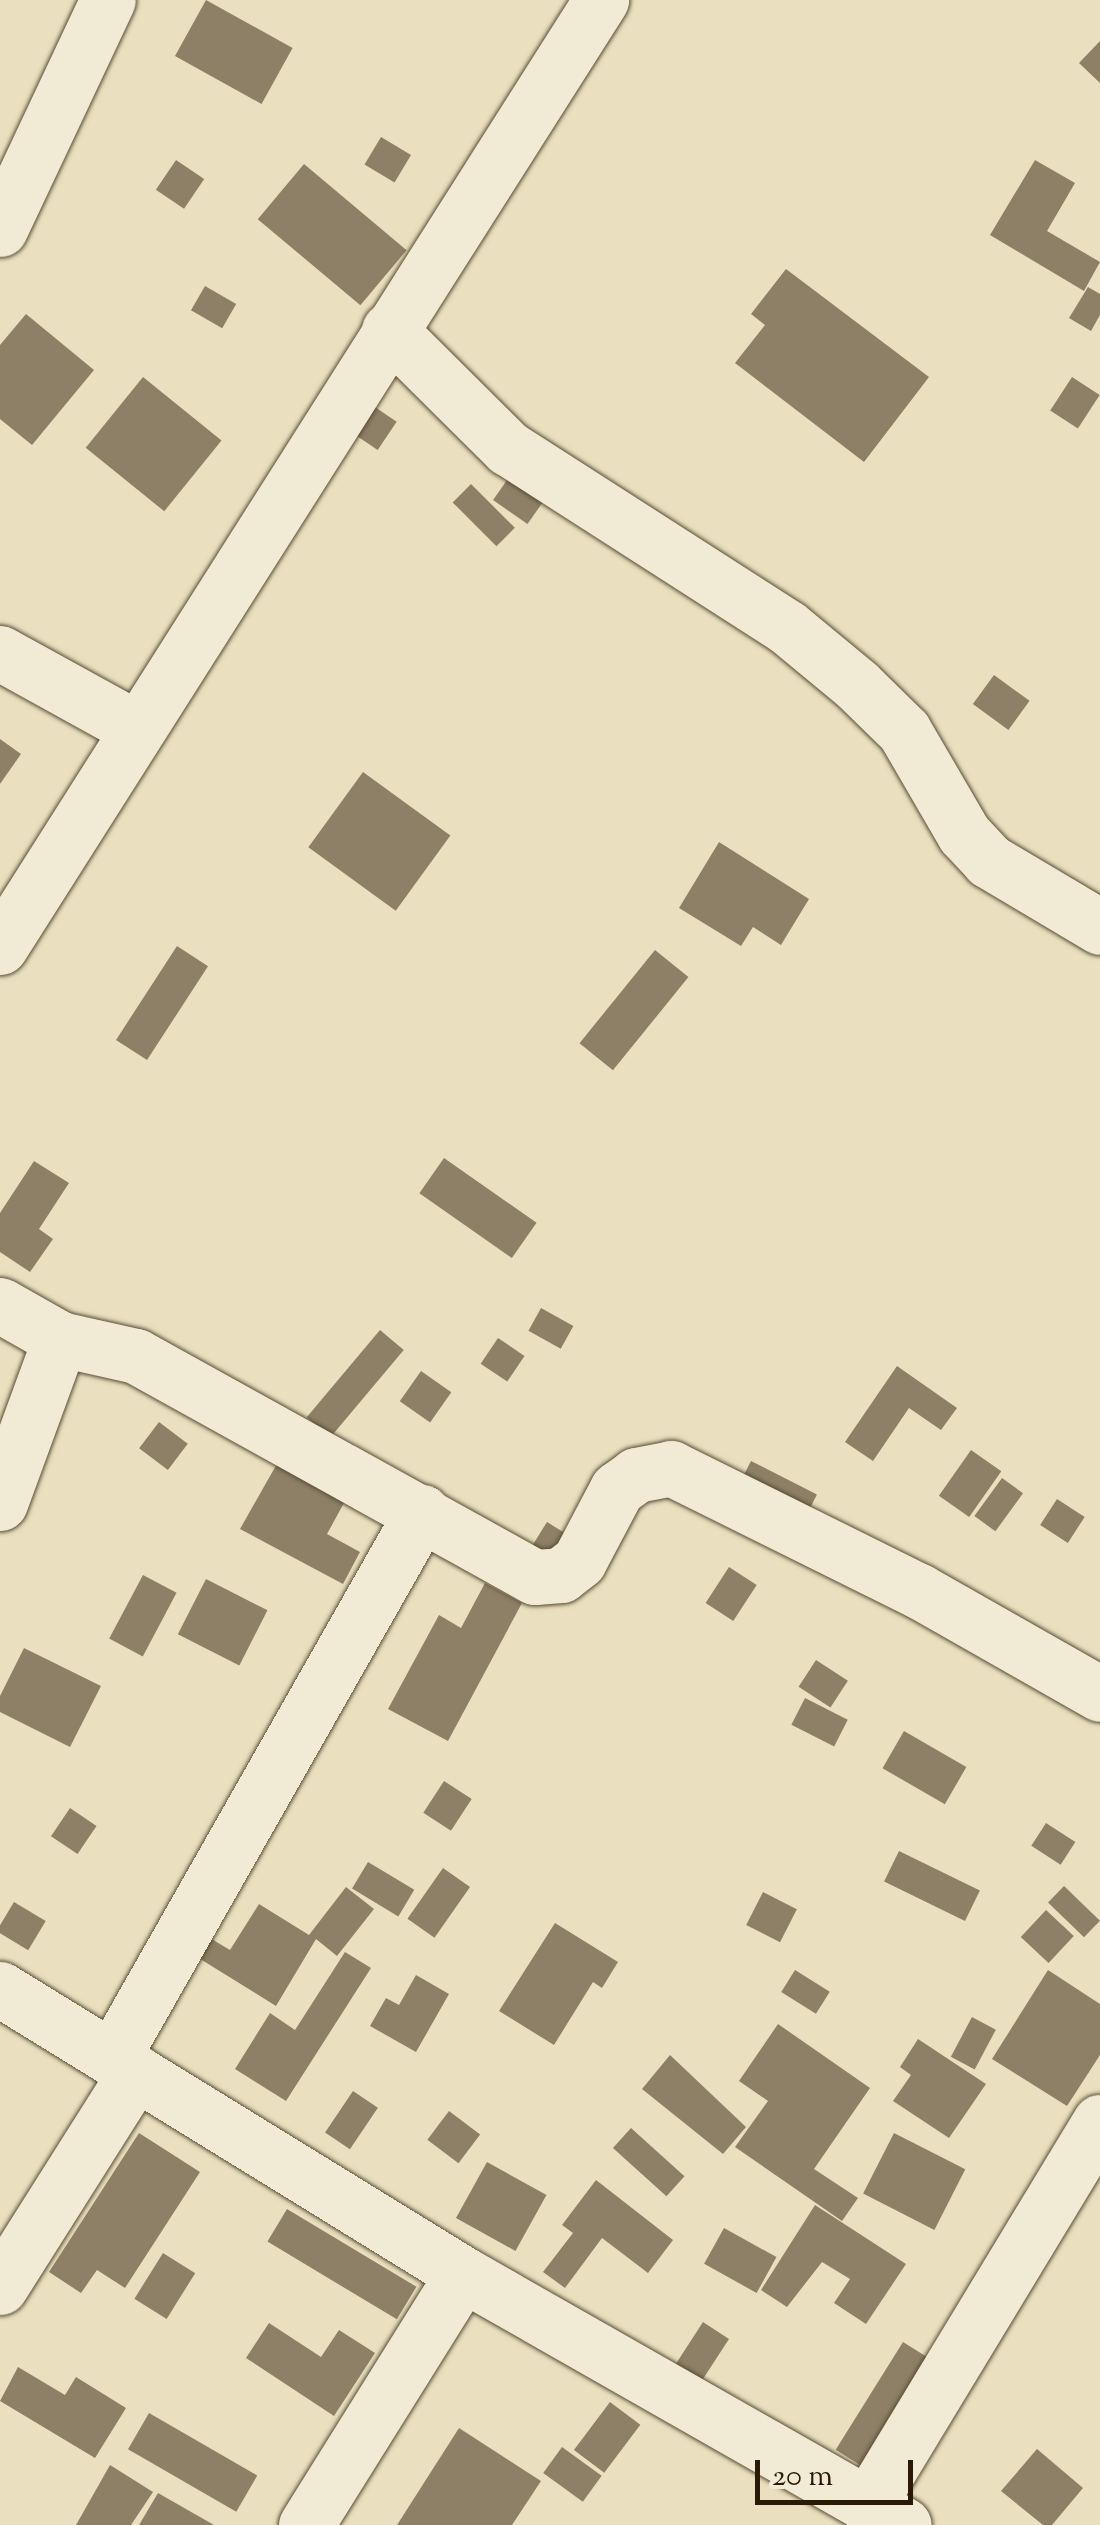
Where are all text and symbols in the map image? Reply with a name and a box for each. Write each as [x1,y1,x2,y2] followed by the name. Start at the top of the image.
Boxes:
[760,2440,918,2502] scale bar
[772,2456,833,2499] text: 20 m

